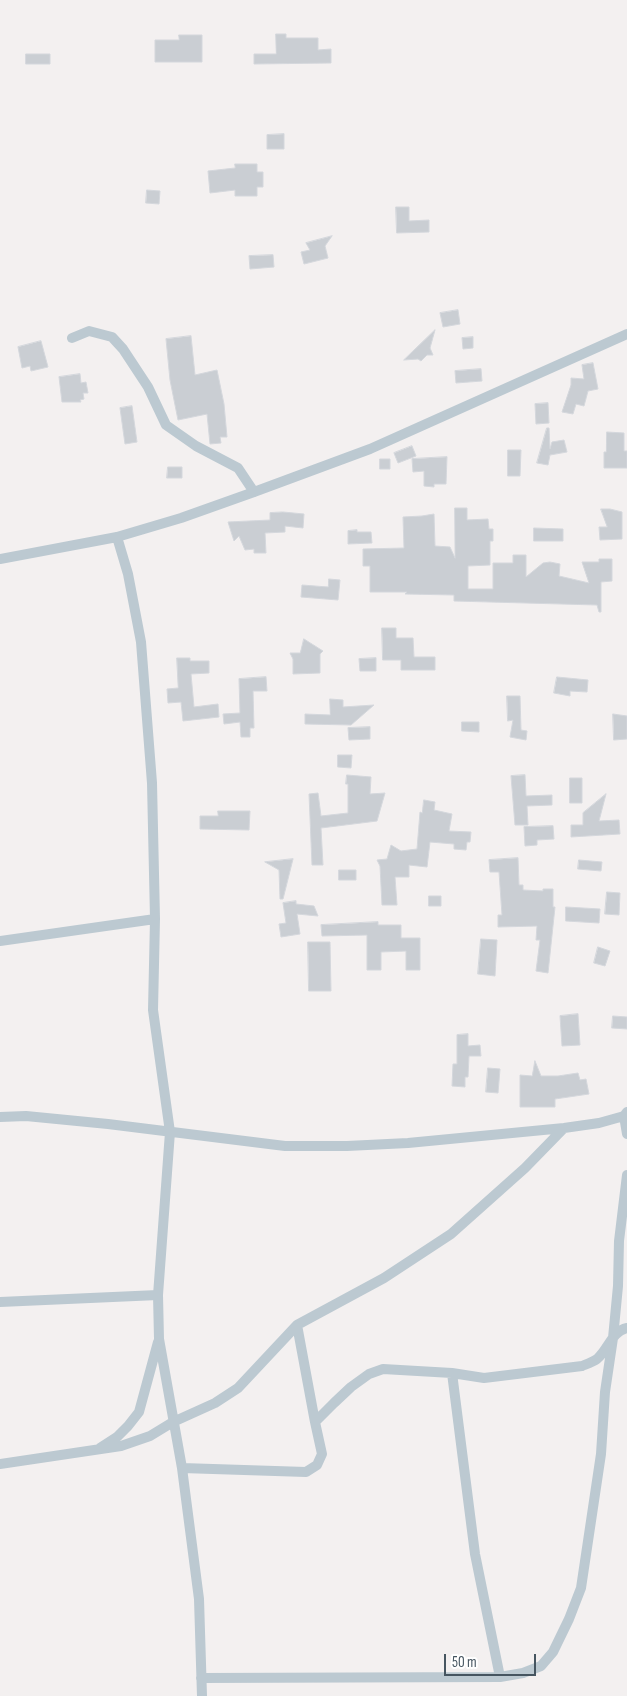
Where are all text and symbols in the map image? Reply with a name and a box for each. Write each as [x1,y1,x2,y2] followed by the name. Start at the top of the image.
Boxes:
[447,1644,540,1676] scale bar
[452,1653,477,1672] text: 50 m

